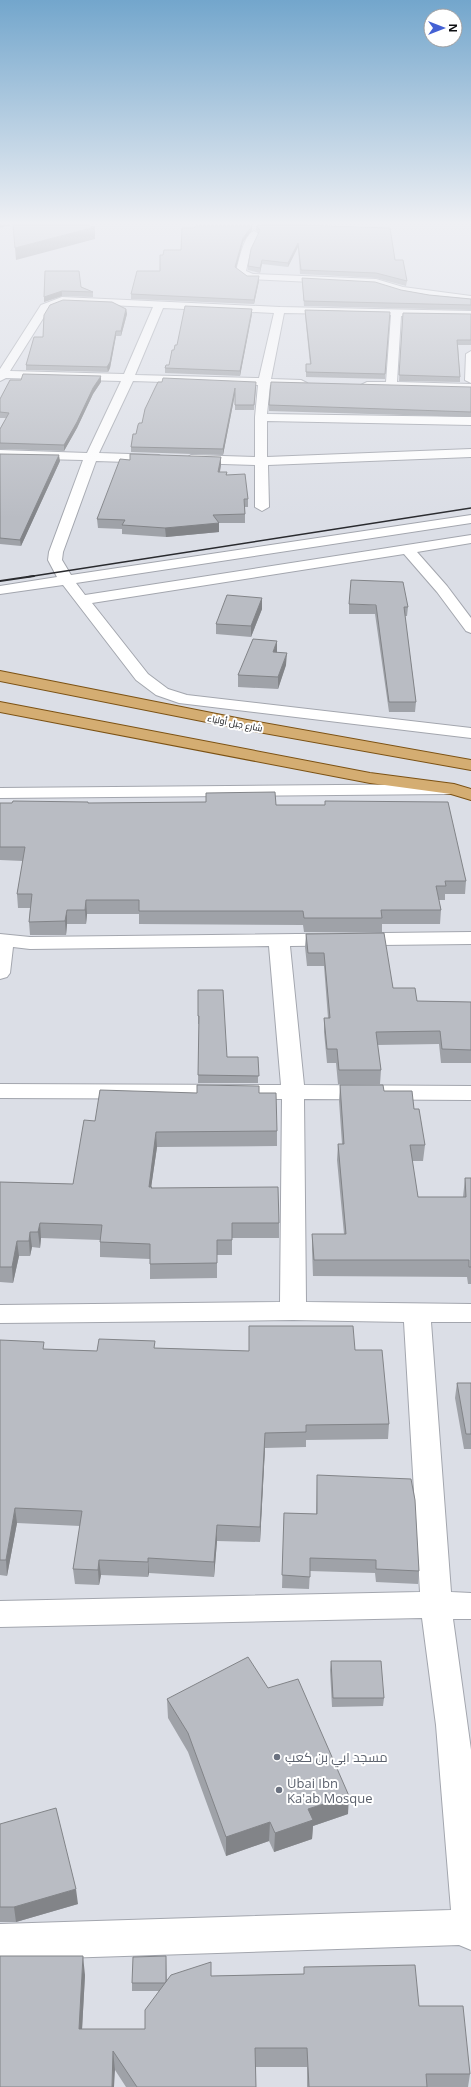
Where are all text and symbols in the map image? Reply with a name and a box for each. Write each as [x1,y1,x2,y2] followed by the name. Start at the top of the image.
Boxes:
[423,8,463,48] north arrow
[446,24,461,32] text: N
[206,711,264,735] street label: شارع جبل أولياء
[285,1748,387,1768] place label: مسجد ابي بن كعب
[272,1752,282,1762] marker: مسجد ابي بن كعب
[287,1774,373,1807] place label: Ubai Ibn Ka'ab Mosque
[274,1785,284,1795] marker: Ubai Ibn Ka'ab Mosque

